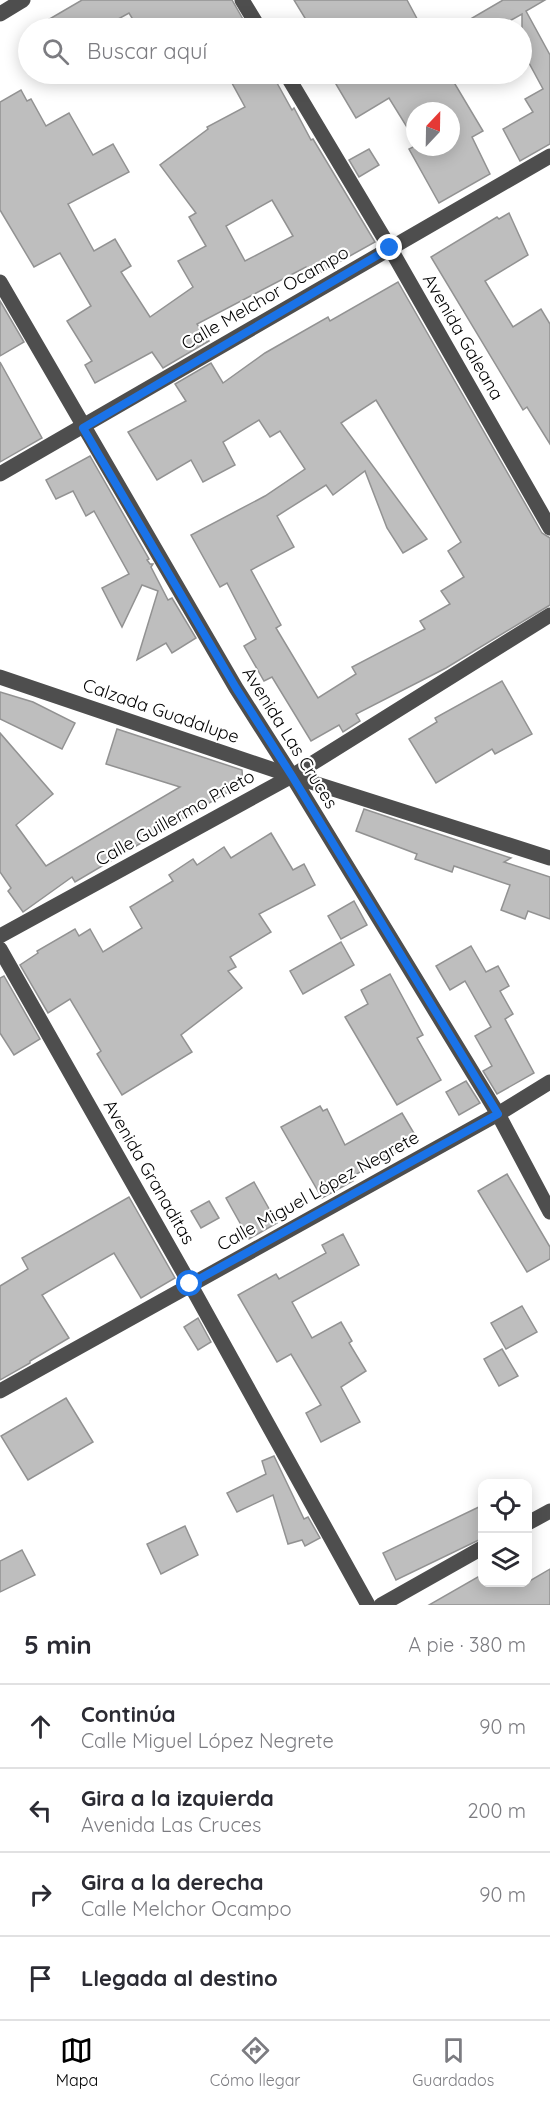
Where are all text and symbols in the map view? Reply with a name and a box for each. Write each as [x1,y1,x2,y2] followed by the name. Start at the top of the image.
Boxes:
[18,18,532,84] search box
[39,35,72,68] icon: search
[87,37,207,65] text: Buscar aquí
[406,102,460,156] north arrow
[376,234,402,260] route end
[177,240,353,355] street label: Calle Melchor Ocampo
[418,270,509,404] street label: Avenida Galeana
[238,663,343,813] street label: Avenida Las Cruces
[80,673,242,748] street label: Calzada Guadalupe
[91,764,258,871] street label: Calle Guillermo Prieto
[99,1095,200,1248] street label: Avenida Granaditas
[213,1125,423,1256] street label: Calle Miguel López Negrete
[176,1270,202,1296] route start
[478,1479,532,1587] map controls
[478,1479,532,1533] button: locate
[478,1533,532,1587] button: layers
[24,1628,92,1661] text: 5 min
[408,1632,526,1657] text: A pie · 380 m
[81,1700,176,1728] text: Continúa
[24,1710,57,1743] icon: ahead
[479,1714,526,1739] text: 90 m
[81,1728,334,1753] text: Calle Miguel López Negrete
[81,1784,274,1812] text: Gira a la izquierda
[24,1794,57,1827] icon: left
[467,1798,526,1823] text: 200 m
[81,1812,261,1837] text: Avenida Las Cruces
[81,1868,264,1896] text: Gira a la derecha
[24,1878,57,1911] icon: right
[479,1882,526,1907] text: 90 m
[81,1896,292,1921] text: Calle Melchor Ocampo
[24,1962,57,1995] icon: arrive
[81,1964,278,1992] text: Llegada al destino
[56,2034,98,2090] tab: Mapa
[210,2034,300,2090] tab: Cómo llegar
[412,2034,494,2090] tab: Guardados

